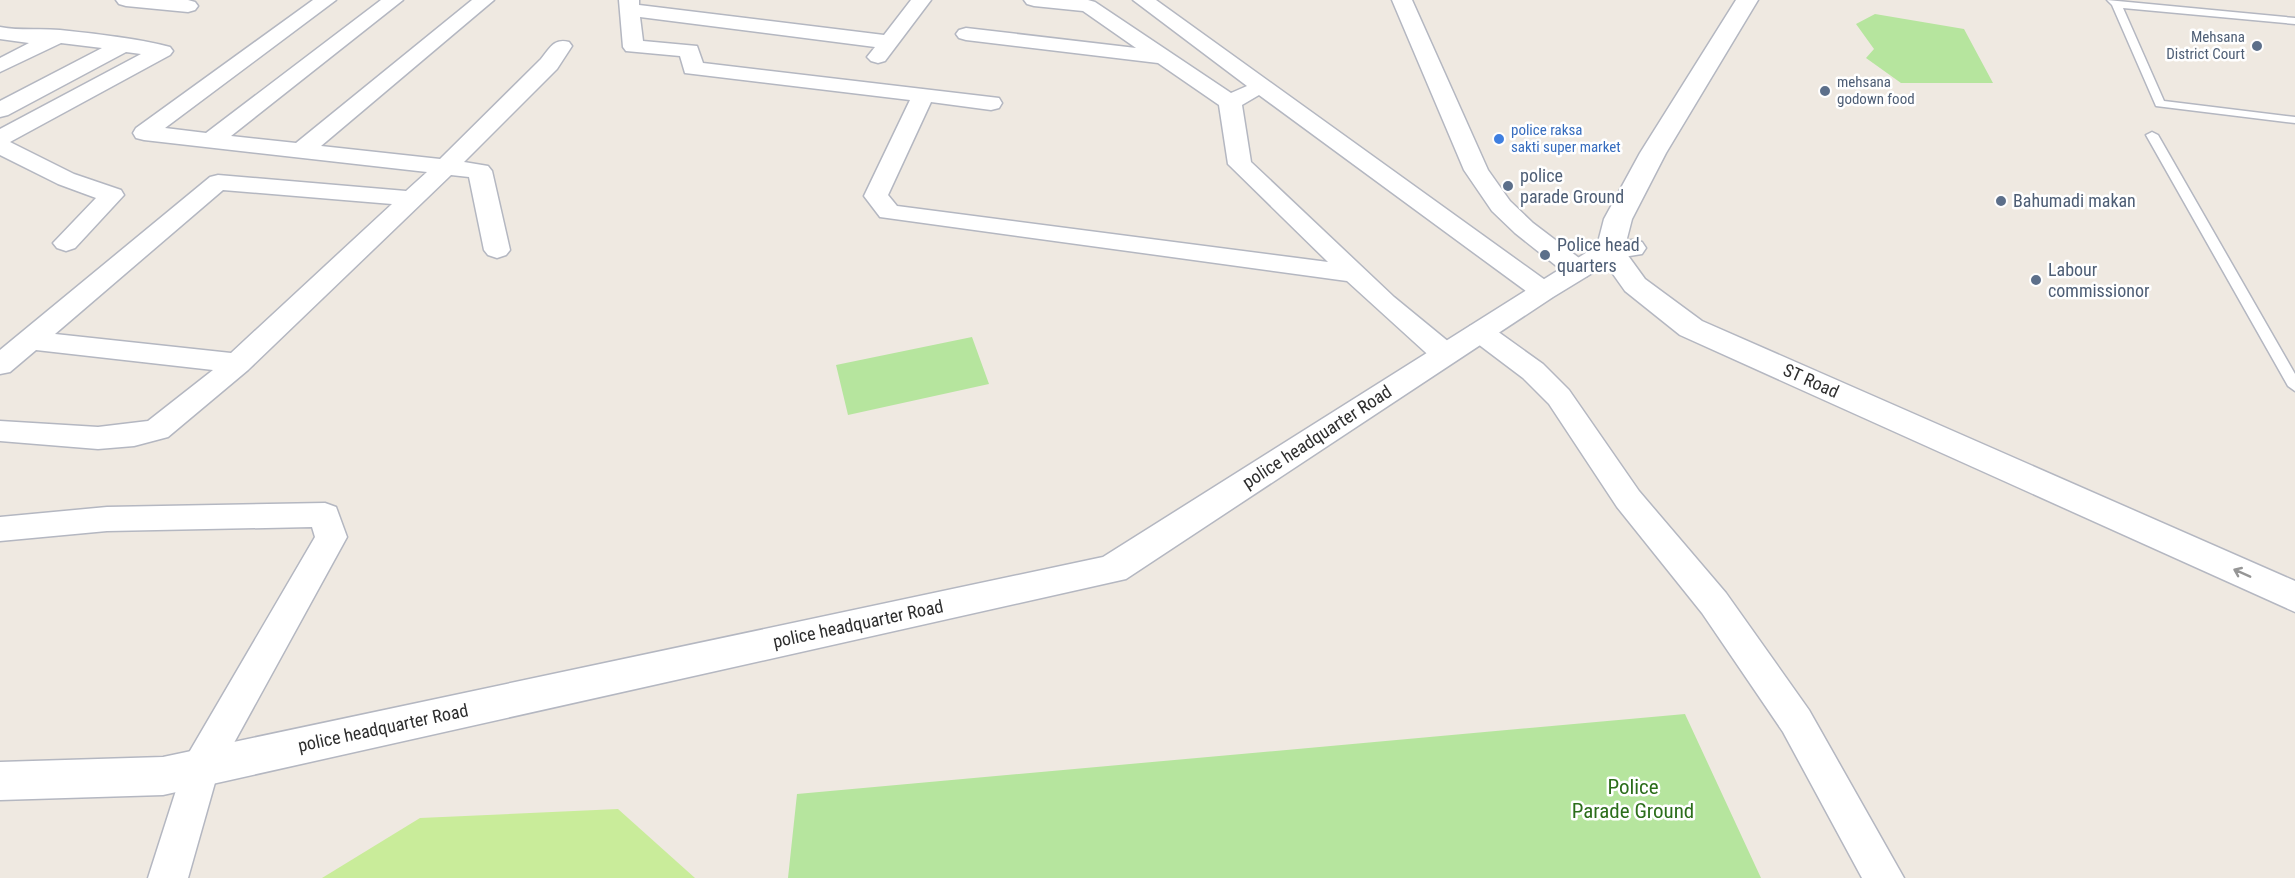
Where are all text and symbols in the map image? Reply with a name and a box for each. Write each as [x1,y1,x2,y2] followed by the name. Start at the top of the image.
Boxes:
[2166,28,2245,63] place label: Mehsana District Court
[2250,39,2264,53] marker: Mehsana District Court
[1837,73,1915,108] place label: mehsana godown food
[1818,84,1832,98] marker: mehsana godown food
[1511,121,1621,156] place label: police raksa sakti super market
[1492,132,1506,146] marker: police raksa sakti super market
[1520,165,1624,207] place label: police parade Ground
[1501,179,1515,193] marker: police parade Ground
[2013,190,2136,211] place label: Bahumadi makan
[1994,194,2008,208] marker: Bahumadi makan
[1557,234,1640,276] place label: Police head quarters
[1538,248,1552,262] marker: Police head quarters
[2048,259,2150,301] place label: Labour commissionor
[2029,273,2043,287] marker: Labour commissionor
[1780,359,1842,402] street label: ST Road
[1238,381,1395,493] street label: police headquarter Road
[2233,567,2251,579] one-way arrow
[771,595,945,652] street label: police headquarter Road
[296,699,470,756] street label: police headquarter Road
[1572,775,1694,823] park label: Police Parade Ground

